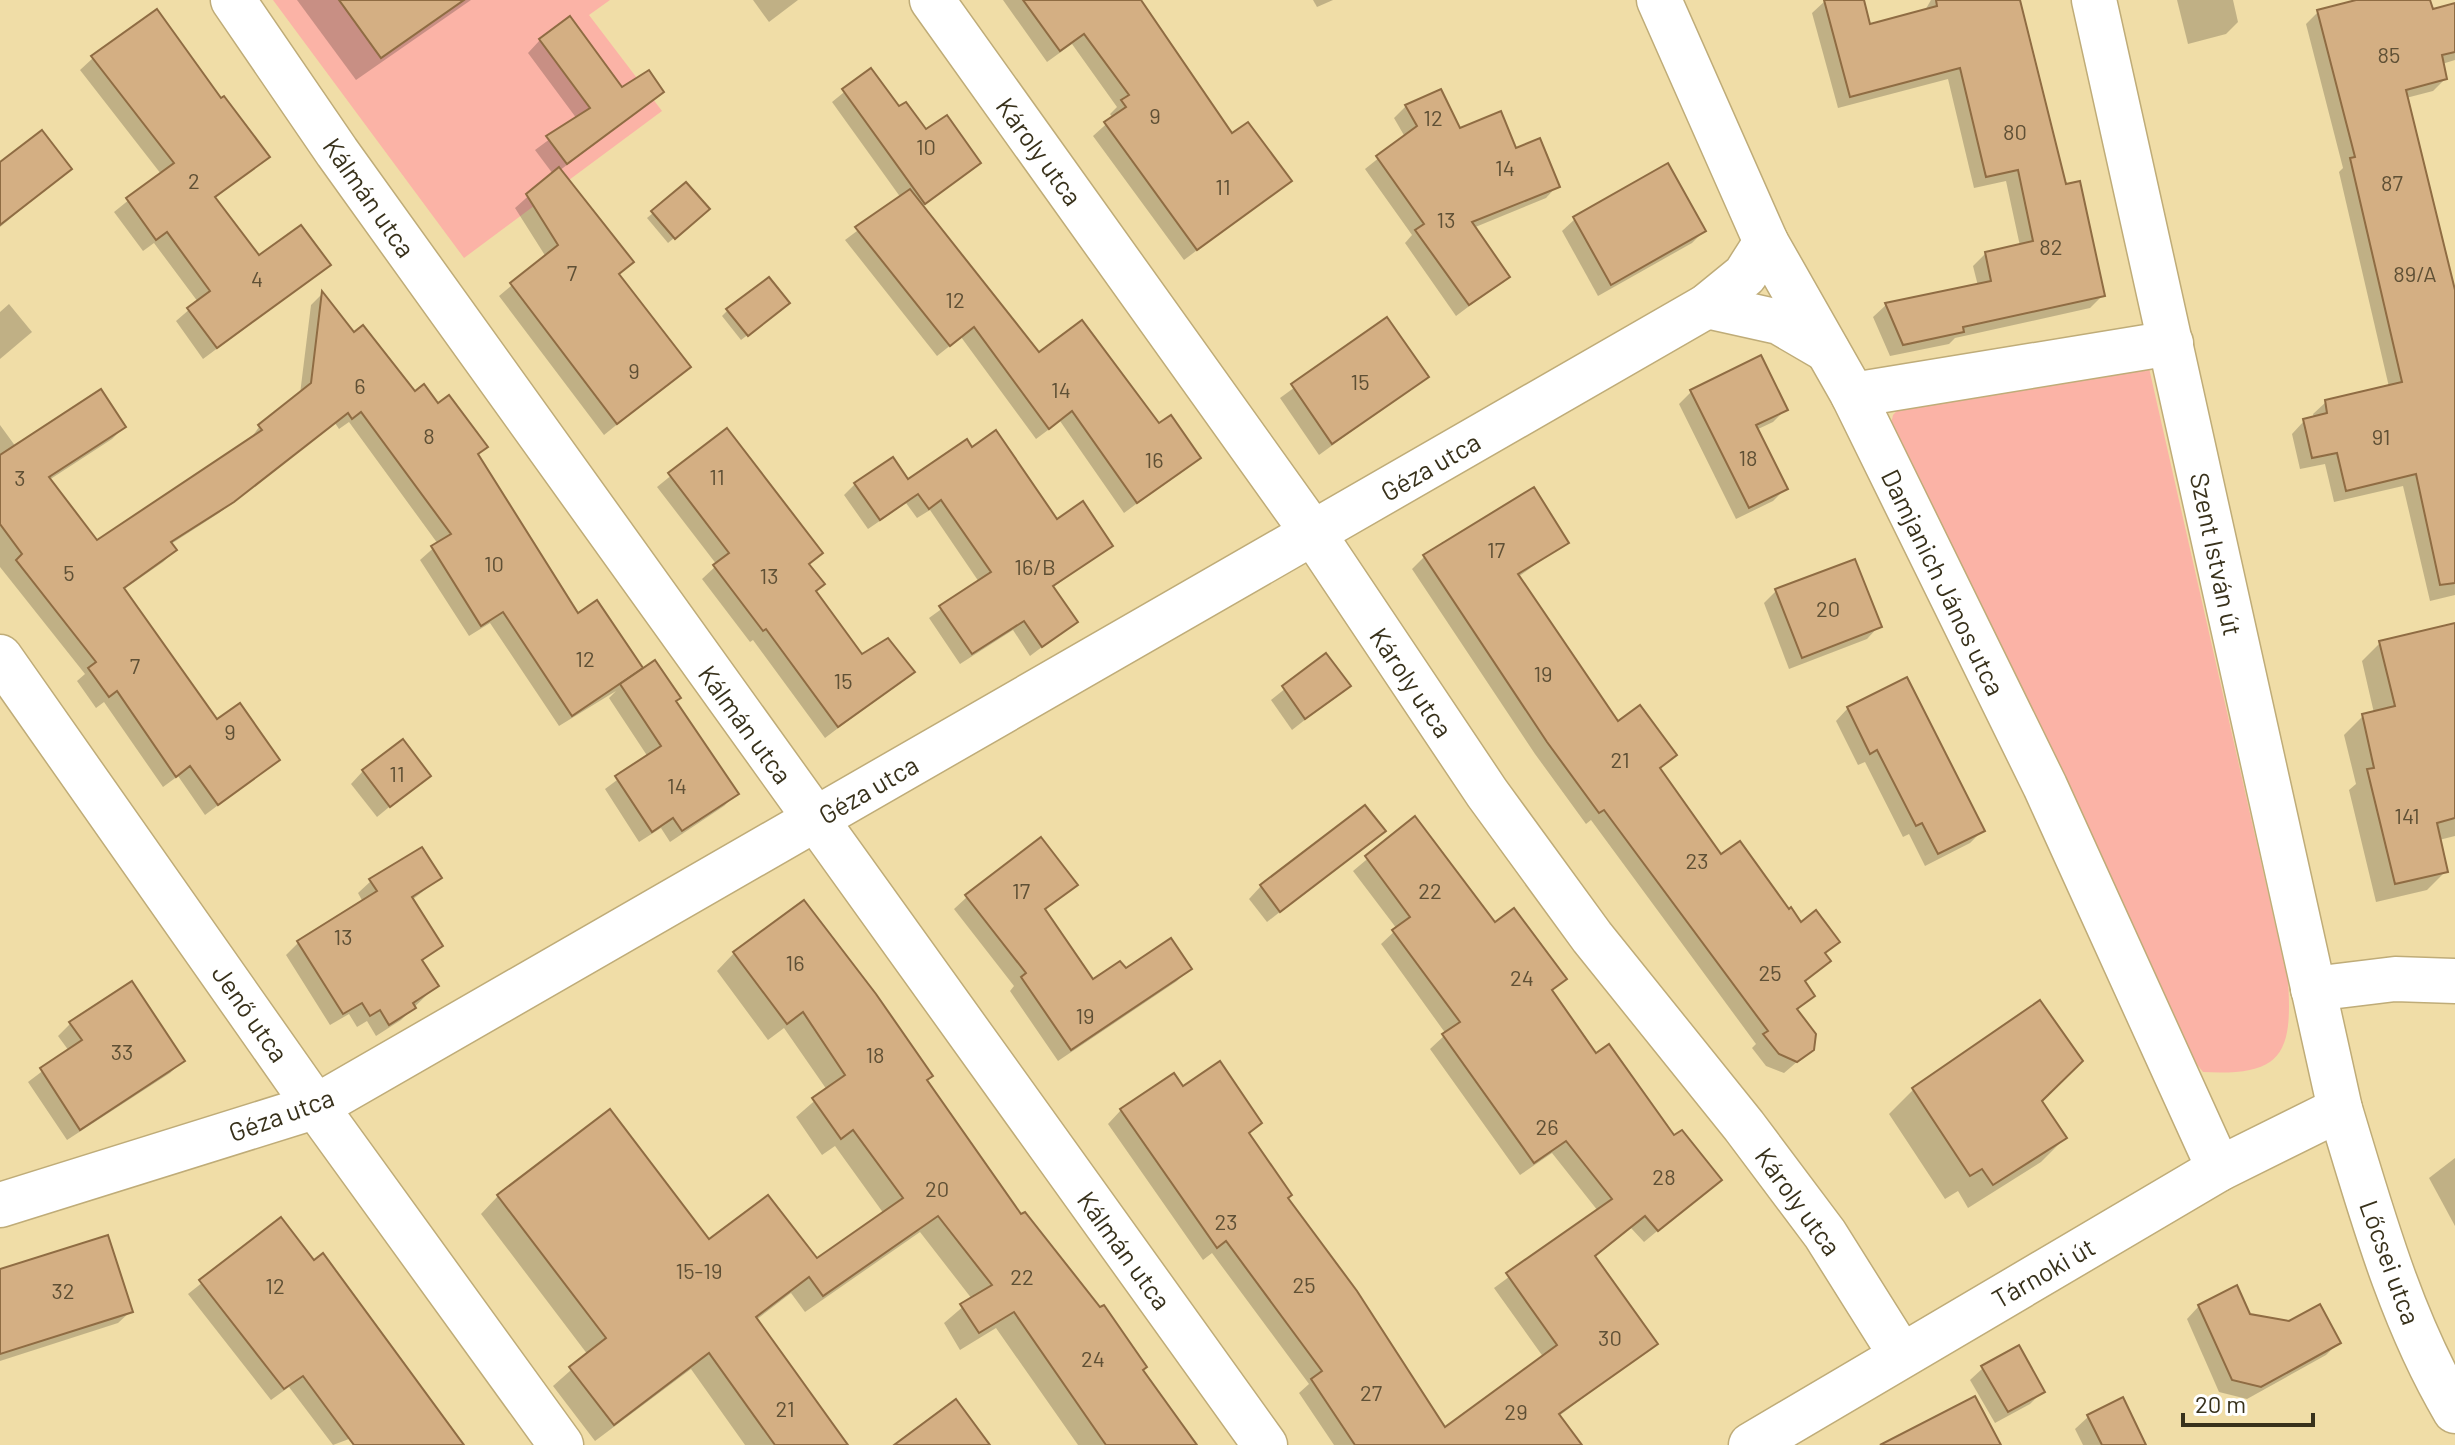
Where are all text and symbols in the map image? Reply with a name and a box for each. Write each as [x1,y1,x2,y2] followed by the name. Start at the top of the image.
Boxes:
[2378,41,2400,67] house number: 85
[991,91,1089,211] street label: Károly utca
[1149,102,1161,128] house number: 9
[1423,104,1443,130] house number: 12
[2003,118,2027,144] house number: 80
[317,131,423,263] street label: Kálmán utca
[916,133,936,159] house number: 10
[1495,154,1515,180] house number: 14
[188,167,200,193] house number: 2
[2381,169,2403,195] house number: 87
[1215,173,1231,199] house number: 11
[1436,206,1456,232] house number: 13
[2039,233,2063,259] house number: 82
[567,259,577,285] house number: 7
[2393,260,2437,286] house number: 89/A
[251,265,263,291] house number: 4
[945,286,965,312] house number: 12
[628,357,640,383] house number: 9
[1350,368,1370,394] house number: 15
[354,372,366,398] house number: 6
[1051,376,1071,402] house number: 14
[423,422,435,448] house number: 8
[2372,423,2390,449] house number: 91
[1375,425,1485,507] street label: Géza utca
[1738,444,1758,470] house number: 18
[1144,446,1164,472] house number: 16
[709,463,725,489] house number: 11
[14,464,26,490] house number: 3
[1876,464,2012,700] street label: Damjanich János utca
[2185,470,2249,638] street label: Szent István út
[1487,536,1505,562] house number: 17
[484,550,504,576] house number: 10
[1014,553,1056,579] house number: 16/B
[63,559,75,585] house number: 5
[759,562,779,588] house number: 13
[1816,595,1840,621] house number: 20
[1364,621,1460,743] street label: Károly utca
[575,645,595,671] house number: 12
[130,652,140,678] house number: 7
[693,659,799,789] street label: Kálmán utca
[1533,660,1553,686] house number: 19
[833,667,853,693] house number: 15
[224,718,236,744] house number: 9
[1610,746,1630,772] house number: 21
[813,748,923,830] street label: Géza utca
[389,760,405,786] house number: 11
[667,772,687,798] house number: 14
[2394,802,2420,828] house number: 141
[1686,847,1709,873] house number: 23
[1012,877,1030,903] house number: 17
[1418,877,1442,903] house number: 22
[333,923,353,949] house number: 13
[785,949,805,975] house number: 16
[206,958,296,1068] street label: Jenő utca
[1758,959,1782,985] house number: 25
[1510,964,1534,990] house number: 24
[1075,1002,1095,1028] house number: 19
[111,1038,133,1064] house number: 33
[865,1041,885,1067] house number: 18
[224,1081,338,1147] street label: Géza utca
[1535,1113,1559,1139] house number: 26
[1750,1141,1848,1261] street label: Károly utca
[1652,1163,1676,1189] house number: 28
[925,1175,949,1201] house number: 20
[1072,1185,1178,1315] street label: Kálmán utca
[2354,1196,2428,1328] street label: Lőcsei utca
[1215,1208,1238,1234] house number: 23
[1986,1230,2100,1314] street label: Tárnoki út
[676,1257,722,1283] house number: 15-19
[1010,1263,1034,1289] house number: 22
[1292,1271,1316,1297] house number: 25
[265,1272,285,1298] house number: 12
[51,1277,75,1303] house number: 32
[1598,1324,1622,1350] house number: 30
[1081,1345,1105,1371] house number: 24
[2183,1377,2313,1427] scale bar
[1360,1379,1382,1405] house number: 27
[2195,1389,2246,1418] text: 20 m
[775,1395,795,1421] house number: 21
[1504,1398,1528,1424] house number: 29

